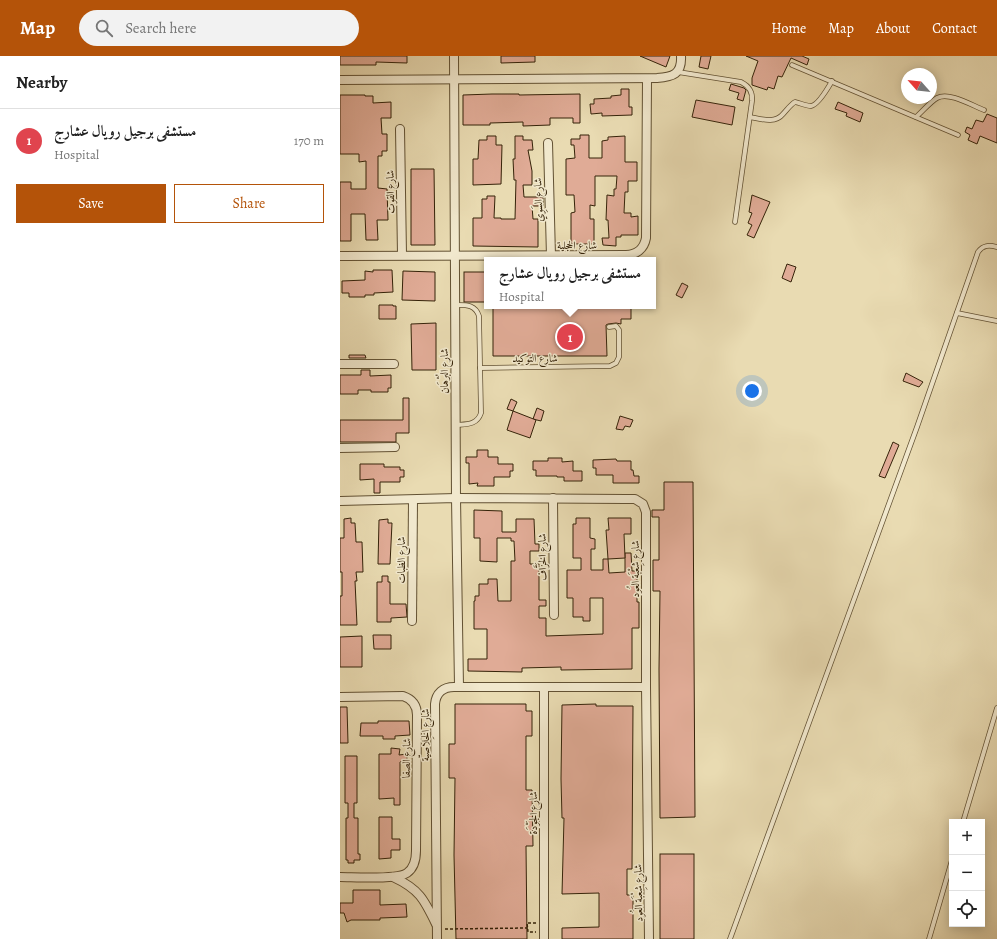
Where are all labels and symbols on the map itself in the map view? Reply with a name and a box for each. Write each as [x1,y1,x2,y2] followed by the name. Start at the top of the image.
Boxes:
[901,68,937,104] north arrow
[383,170,400,214] street label: شارع القوت
[529,178,549,222] street label: شارع السَوِي
[557,238,597,255] street label: شارع الحجلية
[557,322,583,352] pin: 1
[435,348,454,394] street label: شارع البُرْهَان
[512,351,558,368] street label: شارع التوكيد
[742,381,762,401] your location
[532,533,552,581] street label: شارع الخَزَّاف
[394,536,411,584] street label: شارع الظبات
[626,540,645,598] street label: شارع شِعْبَة العُود
[418,709,435,761] street label: شارع الخِلاصيّة
[399,738,416,778] street label: شارع الصفا
[525,791,543,835] street label: شارع الجَوْدَة
[628,864,649,922] street label: شارع شِعْبَة العُود

